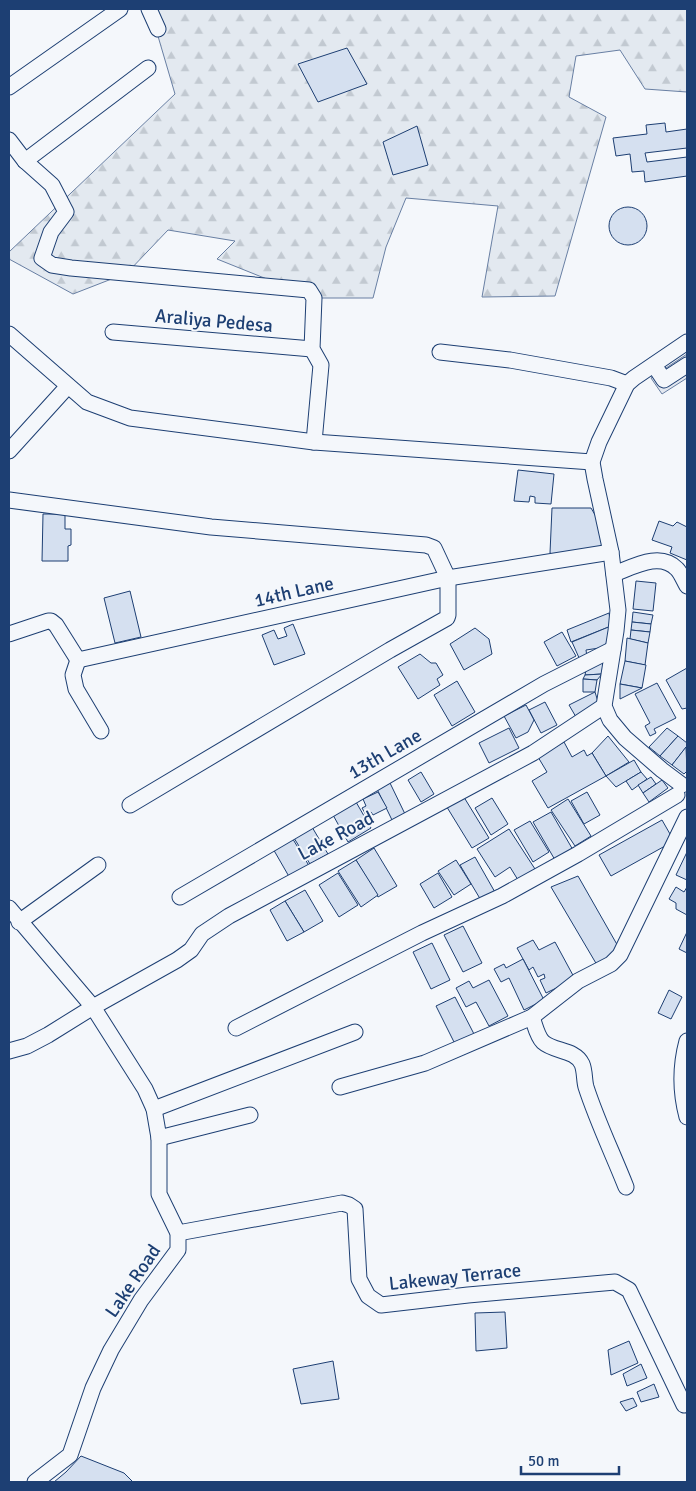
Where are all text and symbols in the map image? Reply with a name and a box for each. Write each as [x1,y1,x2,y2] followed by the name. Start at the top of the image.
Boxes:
[154,304,274,338] street label: Araliya Pedesa
[252,571,336,613] street label: 14th Lane
[344,723,426,785] street label: 13th Lane
[294,806,378,866] street label: Lake Road
[100,1240,166,1322] street label: Lake Road
[388,1258,522,1296] street label: Lakeway Terrace
[521,1444,618,1476] scale bar
[528,1452,559,1470] text: 50 m

